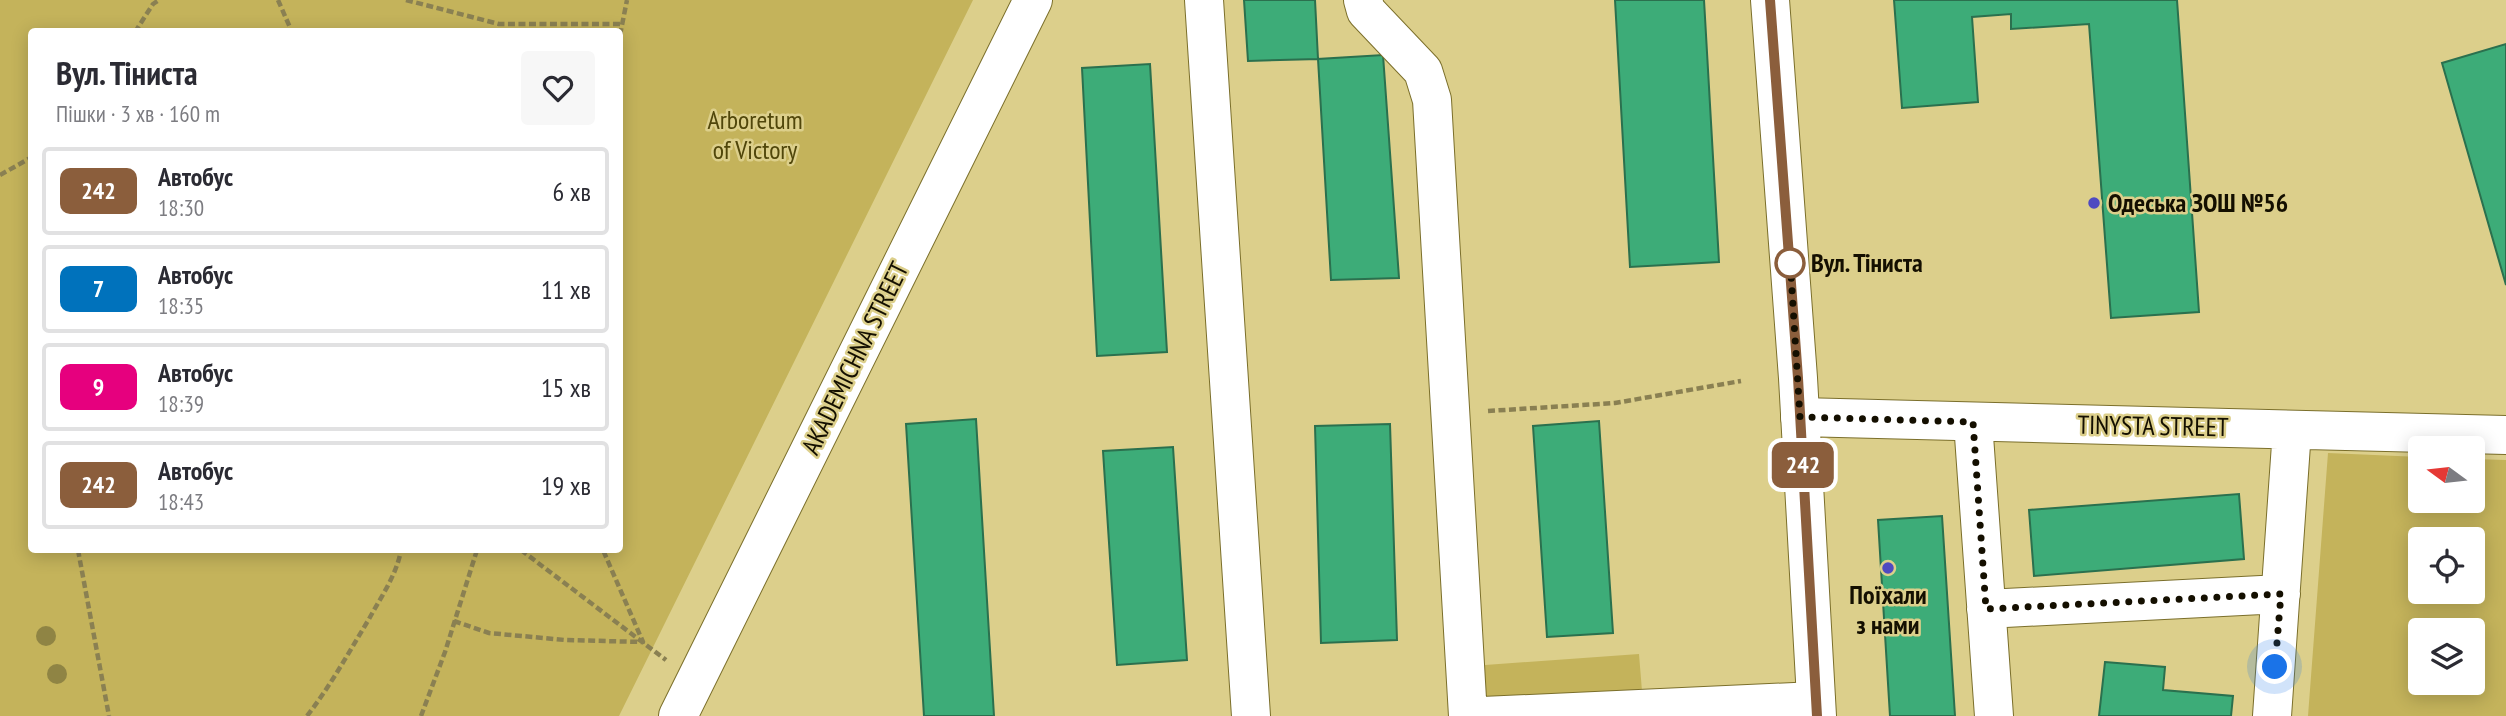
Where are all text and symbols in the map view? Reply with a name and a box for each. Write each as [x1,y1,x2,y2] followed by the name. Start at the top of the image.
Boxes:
[56,51,198,94] text: Вул. Тіниста
[521,51,595,125] button: heart
[56,99,220,128] text: Пішки · 3 хв · 160 m
[707,103,803,166] park label: Arboretum of Victory
[158,160,233,193] text: Автобус
[81,175,116,206] text: 242
[553,175,591,208] text: 6 хв
[2108,186,2288,219] place label: Одеська ЗОШ №56
[158,193,204,222] text: 18:30
[2086,195,2102,211] marker: Одеська ЗОШ №56
[1811,246,1923,279] place label: Вул. Тіниста
[1775,248,1805,278] marker: Вул. Тіниста
[794,256,916,459] street label: AKADEMICHNA STREET
[158,258,233,291] text: Автобус
[93,273,104,304] text: 7
[541,273,591,306] text: 11 хв
[158,291,204,320] text: 18:35
[158,356,233,389] text: Автобус
[93,371,104,402] text: 9
[541,371,591,404] text: 15 хв
[158,389,204,418] text: 18:39
[2077,408,2229,443] street label: TINYSTA STREET
[2408,436,2485,513] north arrow
[2408,436,2485,695] map controls
[1763,442,1843,488] line badge: 242
[1786,449,1820,480] text: 242
[158,454,233,487] text: Автобус
[81,469,116,500] text: 242
[541,469,591,502] text: 19 хв
[158,487,204,516] text: 18:43
[2408,527,2485,604] button: locate
[1880,560,1896,576] marker: Поїхали з нами
[1849,578,1927,641] place label: Поїхали з нами
[2408,618,2485,695] button: layers
[2257,649,2292,684] your location

